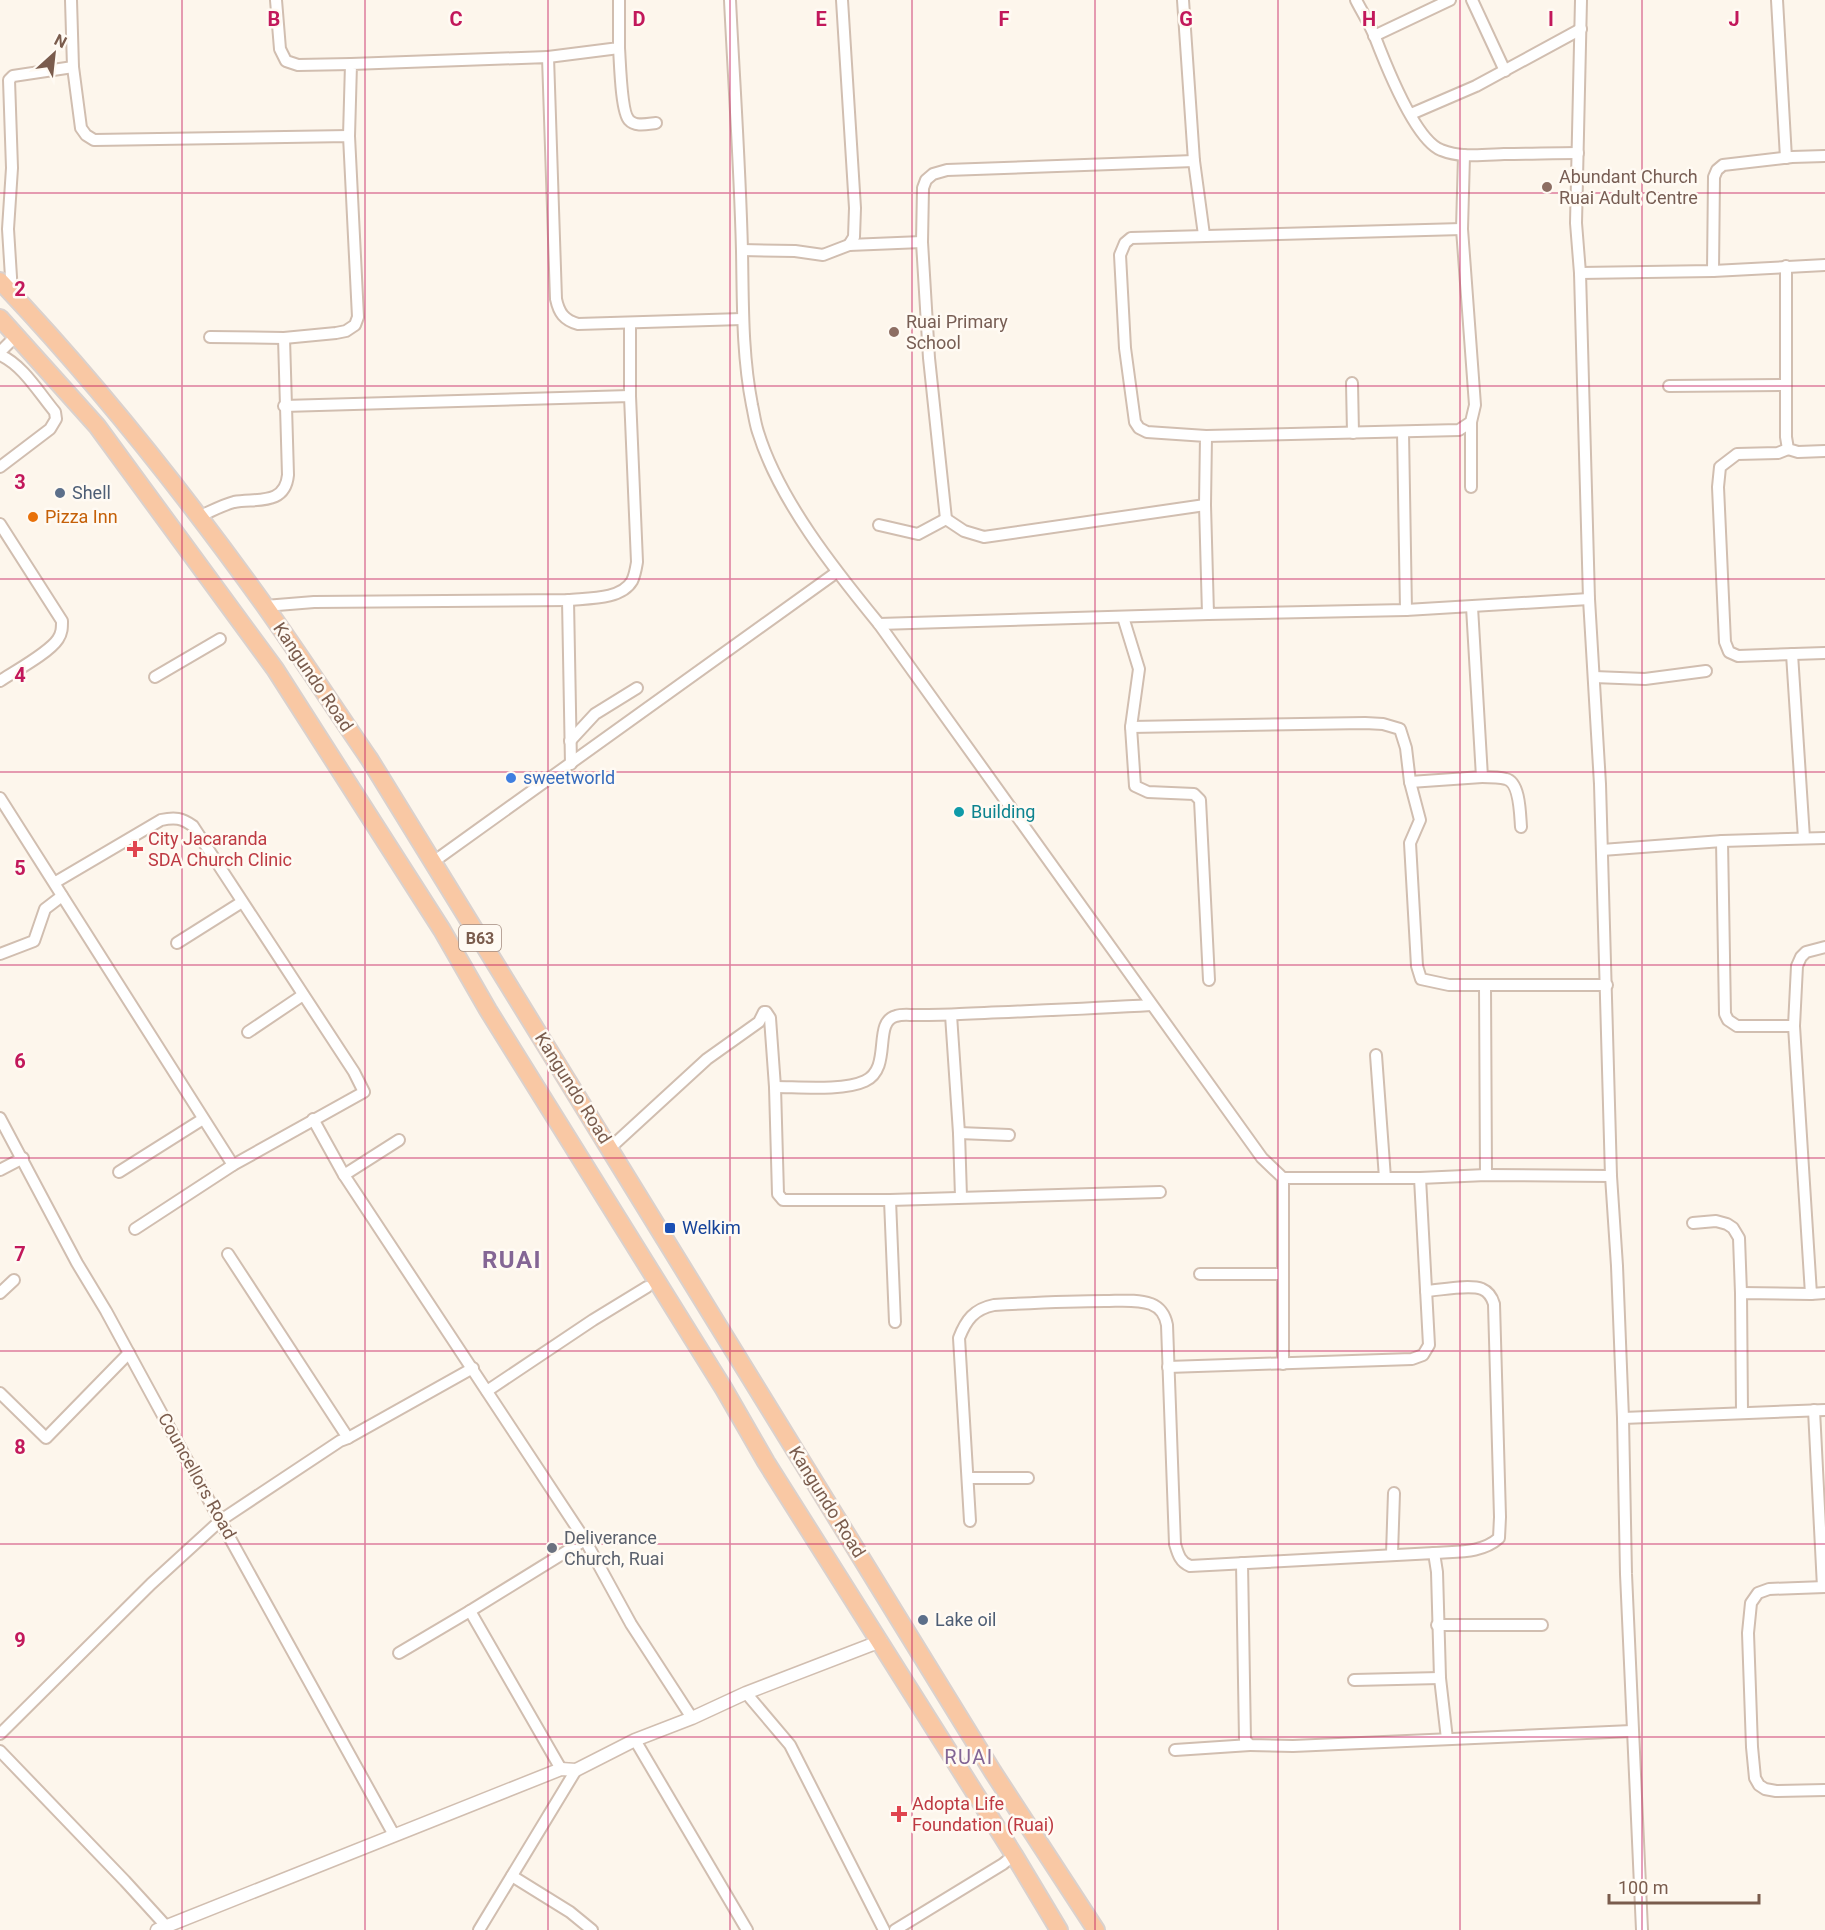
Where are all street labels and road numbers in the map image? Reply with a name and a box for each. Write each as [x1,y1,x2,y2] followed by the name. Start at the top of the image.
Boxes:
[269,618,358,735] street label: Kangundo Road
[459,925,501,951] road number: B63
[531,1028,616,1147] street label: Kangundo Road
[154,1409,241,1543] street label: Councellors Road
[785,1442,870,1561] street label: Kangundo Road

